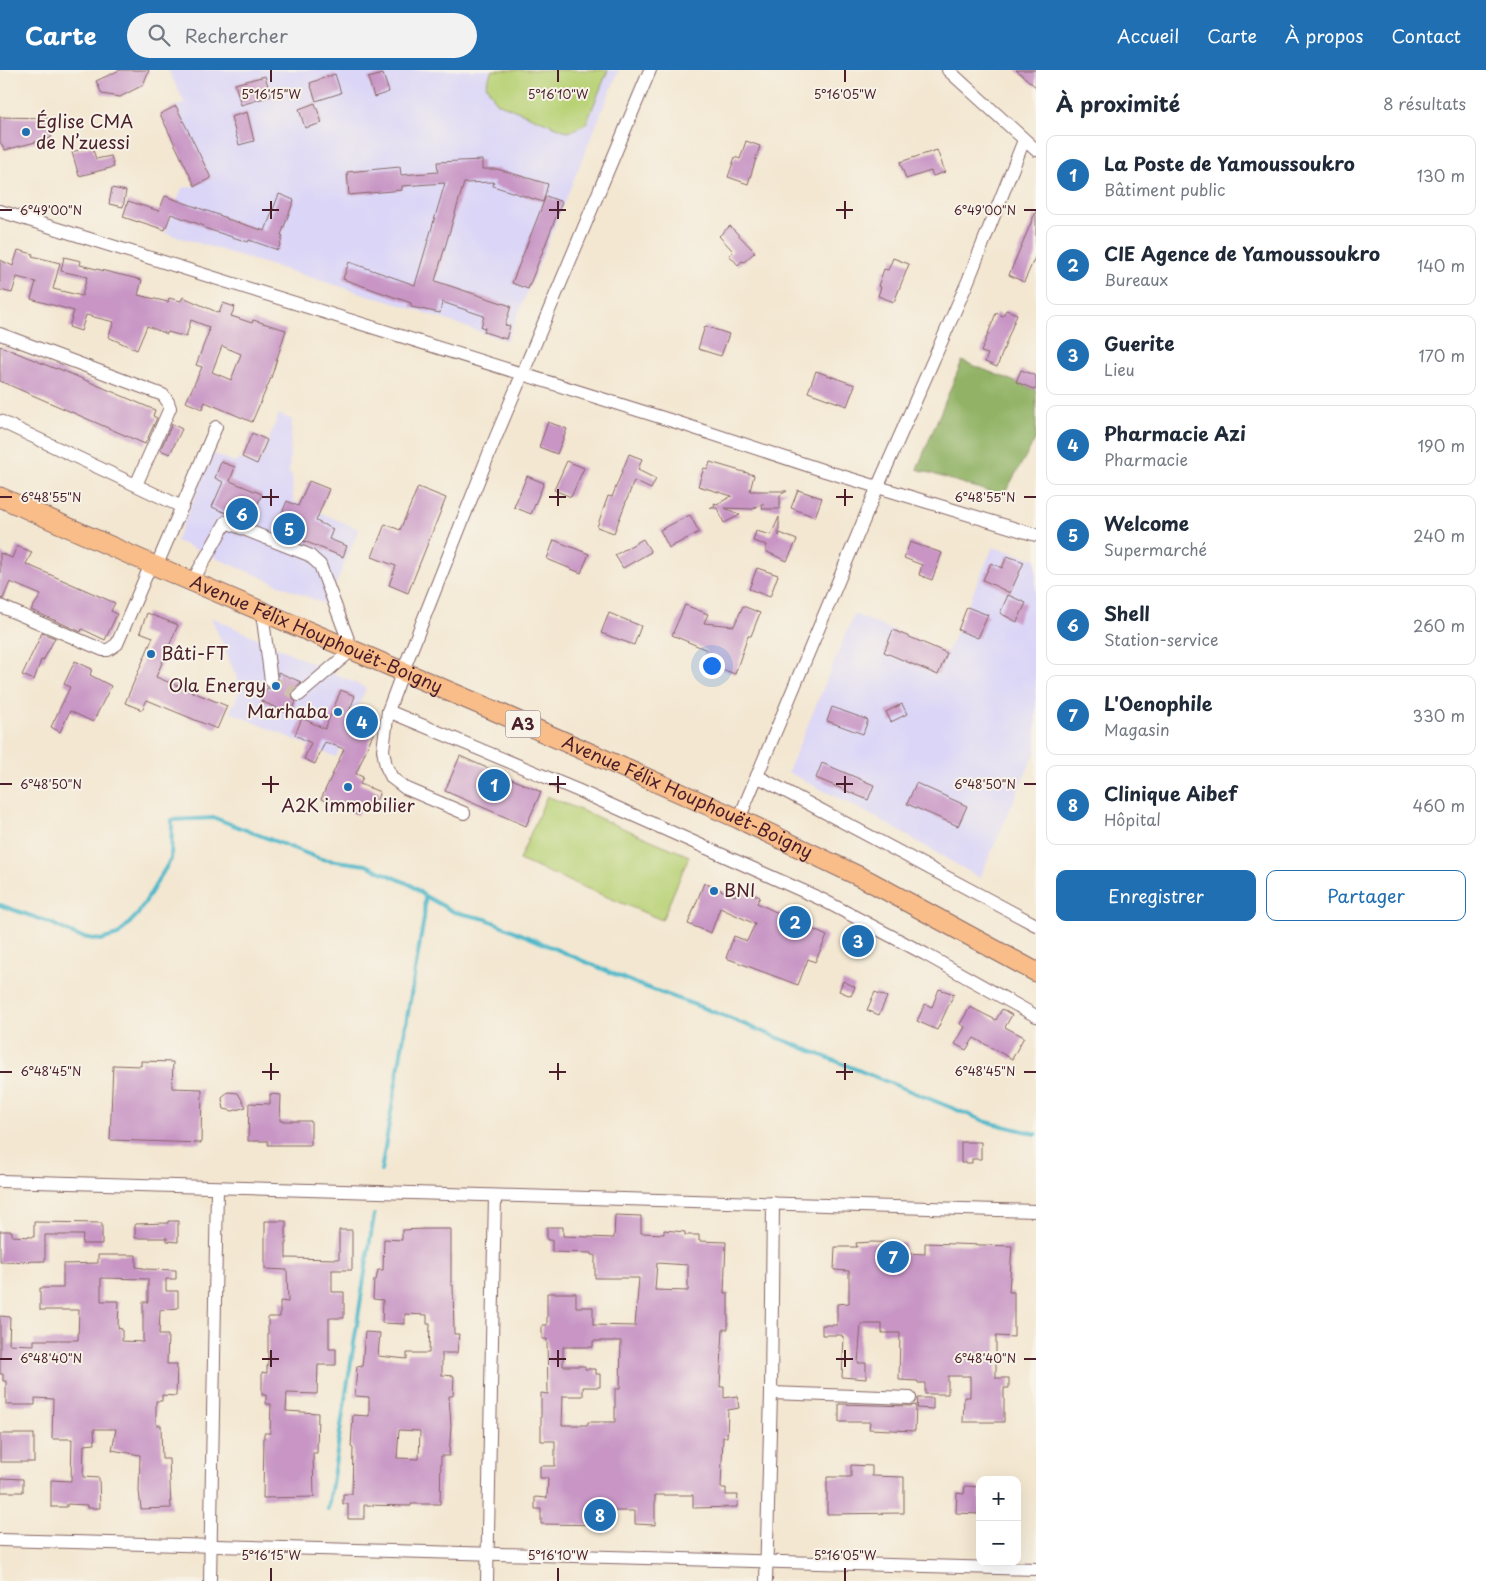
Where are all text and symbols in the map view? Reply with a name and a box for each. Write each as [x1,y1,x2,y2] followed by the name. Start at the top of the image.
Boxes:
[127,13,477,58] search box
[25,17,97,53] text: Carte
[145,21,173,49] icon: search
[185,21,288,49] text: Rechercher
[1117,22,1179,49] text: Accueil
[1207,22,1257,49] text: Carte
[1285,22,1363,49] text: À propos
[1391,22,1461,49] text: Contact
[241,85,301,103] text: 5°16'15"W
[528,85,589,103] text: 5°16'10"W
[814,85,877,103] text: 5°16'05"W
[1056,87,1180,119] text: À proximité
[1383,91,1466,115] text: 8 résultats
[36,107,133,155] place label: Église CMA de N’zuessi
[20,126,32,138] marker: Église CMA de N’zuessi
[1104,149,1355,177] text: La Poste de Yamoussoukro
[1069,163,1077,187] text: 1
[1417,163,1465,187] text: 130 m
[1104,177,1225,201] text: Bâtiment public
[20,201,82,219] text: 6°49'00"N
[954,201,1016,219] text: 6°49'00"N
[1104,239,1380,267] text: CIE Agence de Yamoussoukro
[1067,253,1079,277] text: 2
[1417,253,1465,277] text: 140 m
[1104,267,1168,291] text: Bureaux
[1104,329,1175,357] text: Guerite
[1068,343,1078,367] text: 3
[1419,343,1465,367] text: 170 m
[1104,357,1135,381] text: Lieu
[1104,419,1246,447] text: Pharmacie Azi
[1068,433,1078,457] text: 4
[1417,433,1465,457] text: 190 m
[1104,447,1188,471] text: Pharmacie
[21,488,81,506] text: 6°48'55"N
[955,488,1015,506] text: 6°48'55"N
[226,495,258,533] pin: 6
[1104,509,1189,537] text: Welcome
[273,510,305,548] pin: 5
[1068,523,1078,547] text: 5
[1413,523,1465,547] text: 240 m
[1104,537,1207,561] text: Supermarché
[186,567,447,699] street label: Avenue Félix Houphouët-Boigny
[1104,599,1150,627] text: Shell
[1067,613,1079,637] text: 6
[1413,613,1465,637] text: 260 m
[1104,627,1218,651] text: Station-service
[161,639,229,666] place label: Bâti-FT
[145,648,157,660] marker: Bâti-FT
[699,653,725,679] your location
[168,671,266,698] place label: Ola Energy
[270,680,282,692] marker: Ola Energy
[1104,689,1212,717] text: L'Oenophile
[247,697,329,724] place label: Marhaba
[346,703,378,741] pin: 4
[1068,703,1078,727] text: 7
[1412,703,1465,727] text: 330 m
[332,706,344,718] marker: Marhaba
[506,711,540,738] road number: A3
[1104,717,1170,741] text: Magasin
[558,727,818,864] street label: Avenue Félix Houphouët-Boigny
[478,766,510,804] pin: 1
[20,775,82,793] text: 6°48'50"N
[954,775,1016,793] text: 6°48'50"N
[1104,779,1237,807] text: Clinique Aibef
[342,781,354,793] marker: A2K immobilier
[281,791,415,818] place label: A2K immobilier
[1068,793,1078,817] text: 8
[1413,793,1465,817] text: 460 m
[1104,807,1161,831] text: Hôpital
[1056,870,1256,921] button: Enregistrer
[1266,870,1466,921] button: Partager
[724,876,756,903] place label: BNI
[708,885,720,897] marker: BNI
[779,903,811,941] pin: 2
[842,922,874,960] pin: 3
[21,1062,81,1080] text: 6°48'45"N
[955,1062,1015,1080] text: 6°48'45"N
[877,1238,909,1276] pin: 7
[20,1349,82,1367] text: 6°48'40"N
[954,1349,1016,1367] text: 6°48'40"N
[976,1476,1021,1566] map controls
[976,1476,1021,1521] button: +
[584,1496,616,1534] pin: 8
[976,1521,1021,1566] button: −
[241,1546,301,1564] text: 5°16'15"W
[528,1546,589,1564] text: 5°16'10"W
[814,1546,877,1564] text: 5°16'05"W

